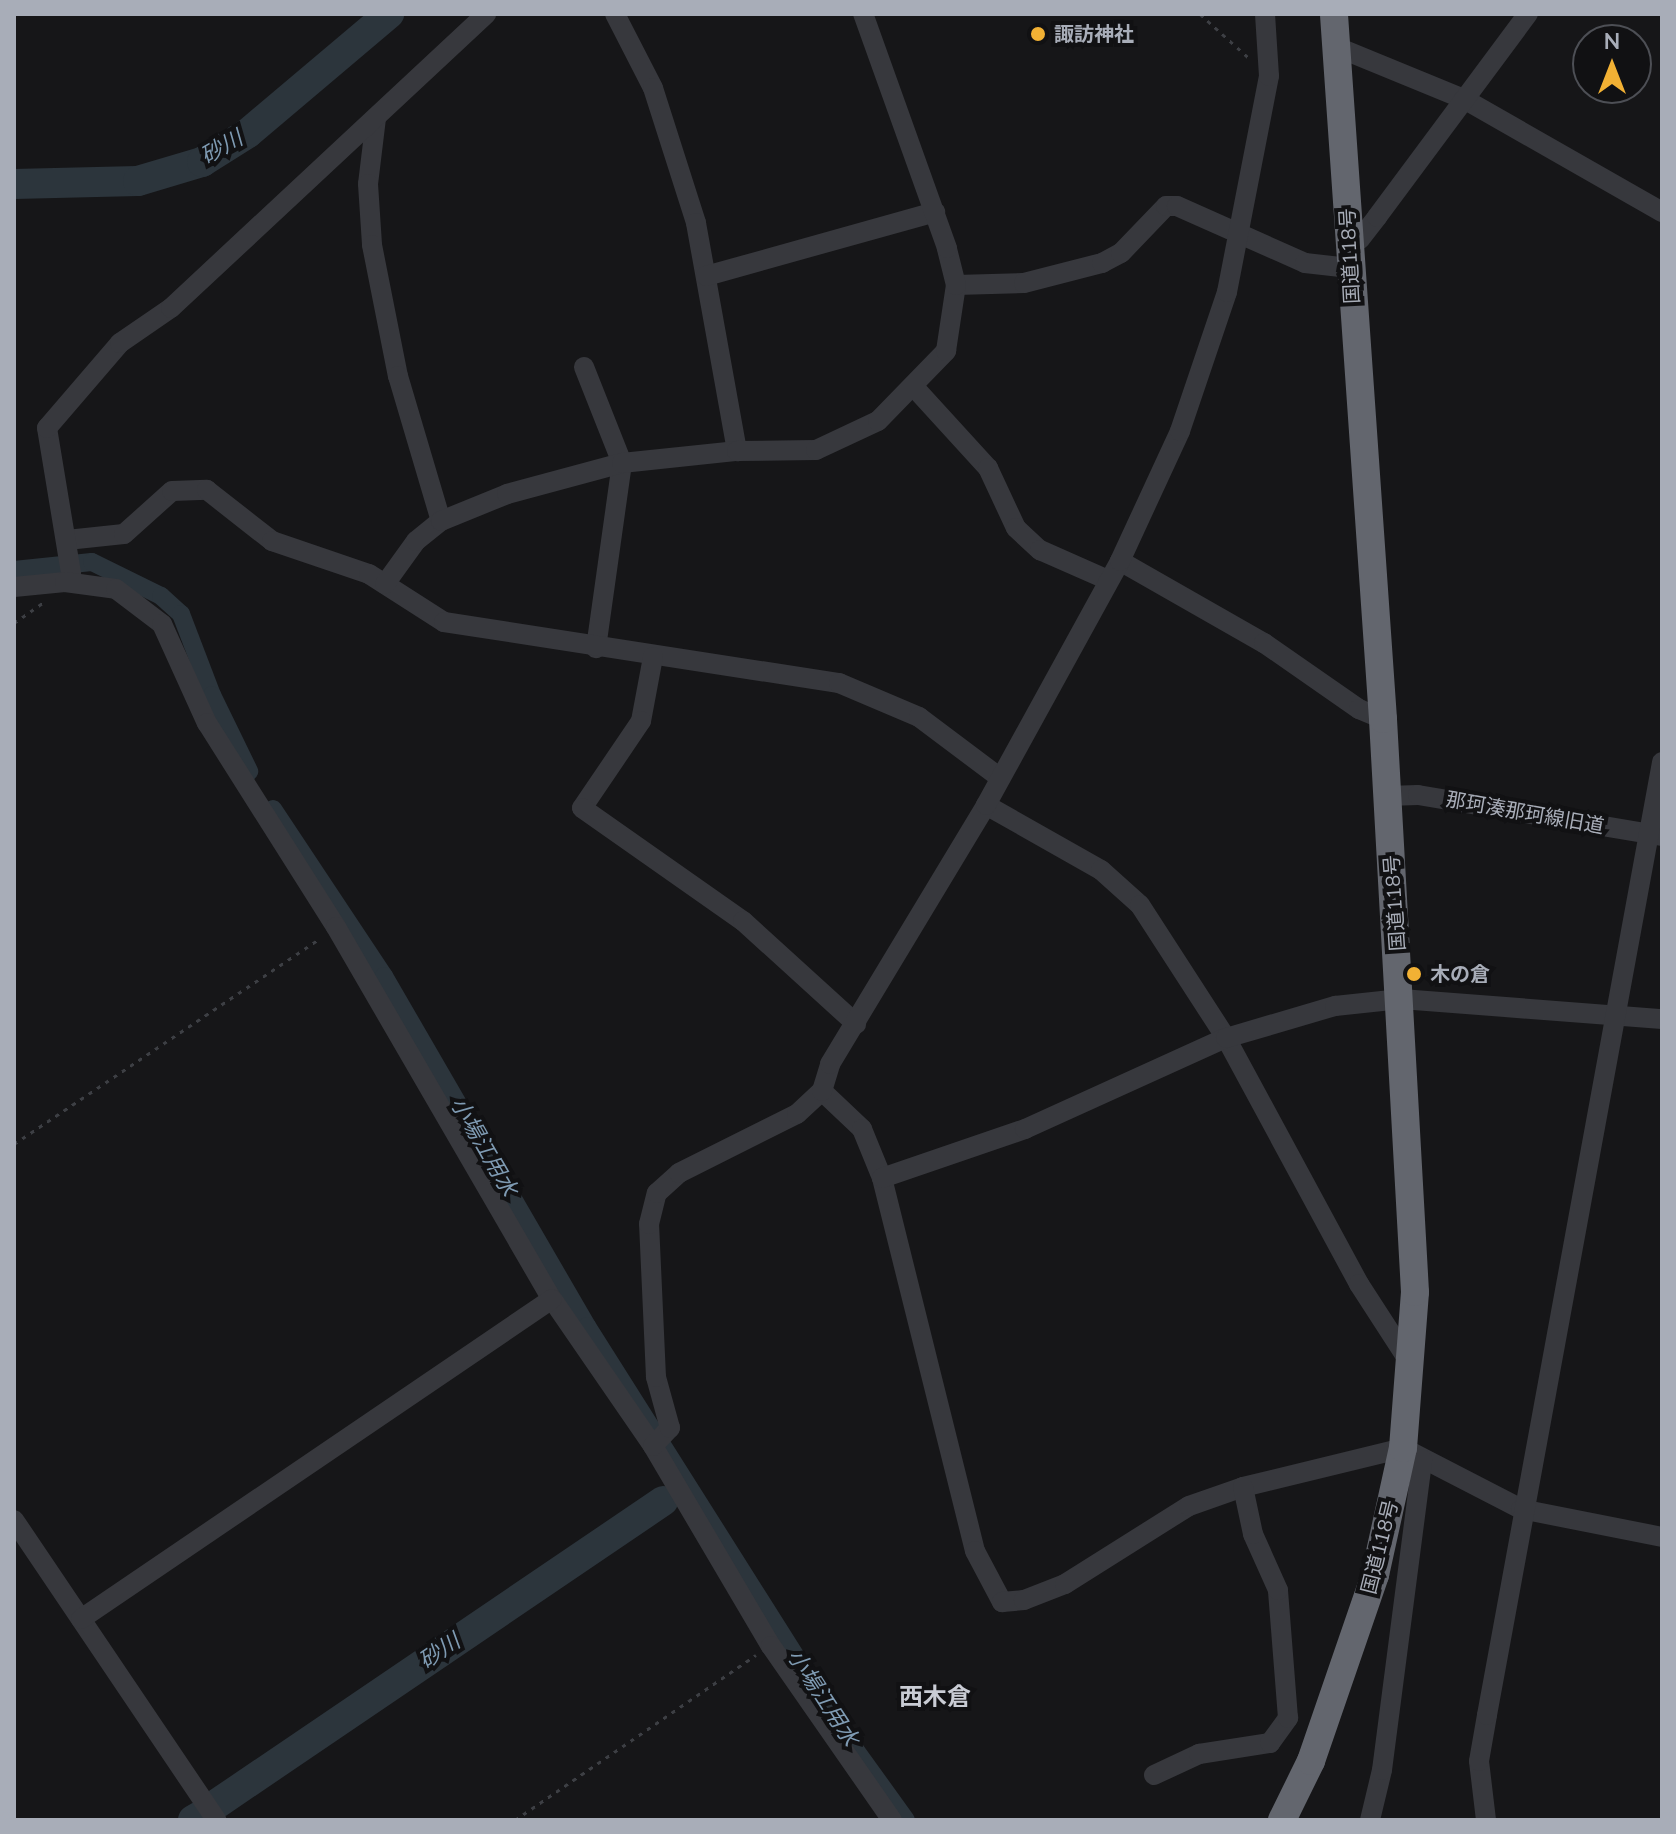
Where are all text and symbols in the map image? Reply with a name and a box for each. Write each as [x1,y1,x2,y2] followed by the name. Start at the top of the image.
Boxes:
[1054,22,1134,46] place label: 諏訪神社
[1572,24,1652,104] north arrow
[1029,25,1047,43] marker: 諏訪神社
[1604,27,1620,57] text: N
[196,126,248,170] water label: 砂川
[1336,207,1364,305] street label: 国道118号
[1444,787,1606,839] street label: 那珂湊那珂線旧道
[1380,854,1410,952] street label: 国道118号
[1430,962,1490,986] place label: 木の倉
[1405,965,1423,983] marker: 木の倉
[444,1093,522,1201] water label: 小場江用水
[1357,1498,1403,1596] street label: 国道118号
[414,1629,466,1675] water label: 砂川
[781,1645,863,1751] water label: 小場江用水
[899,1684,971,1712] district label: 西木倉

